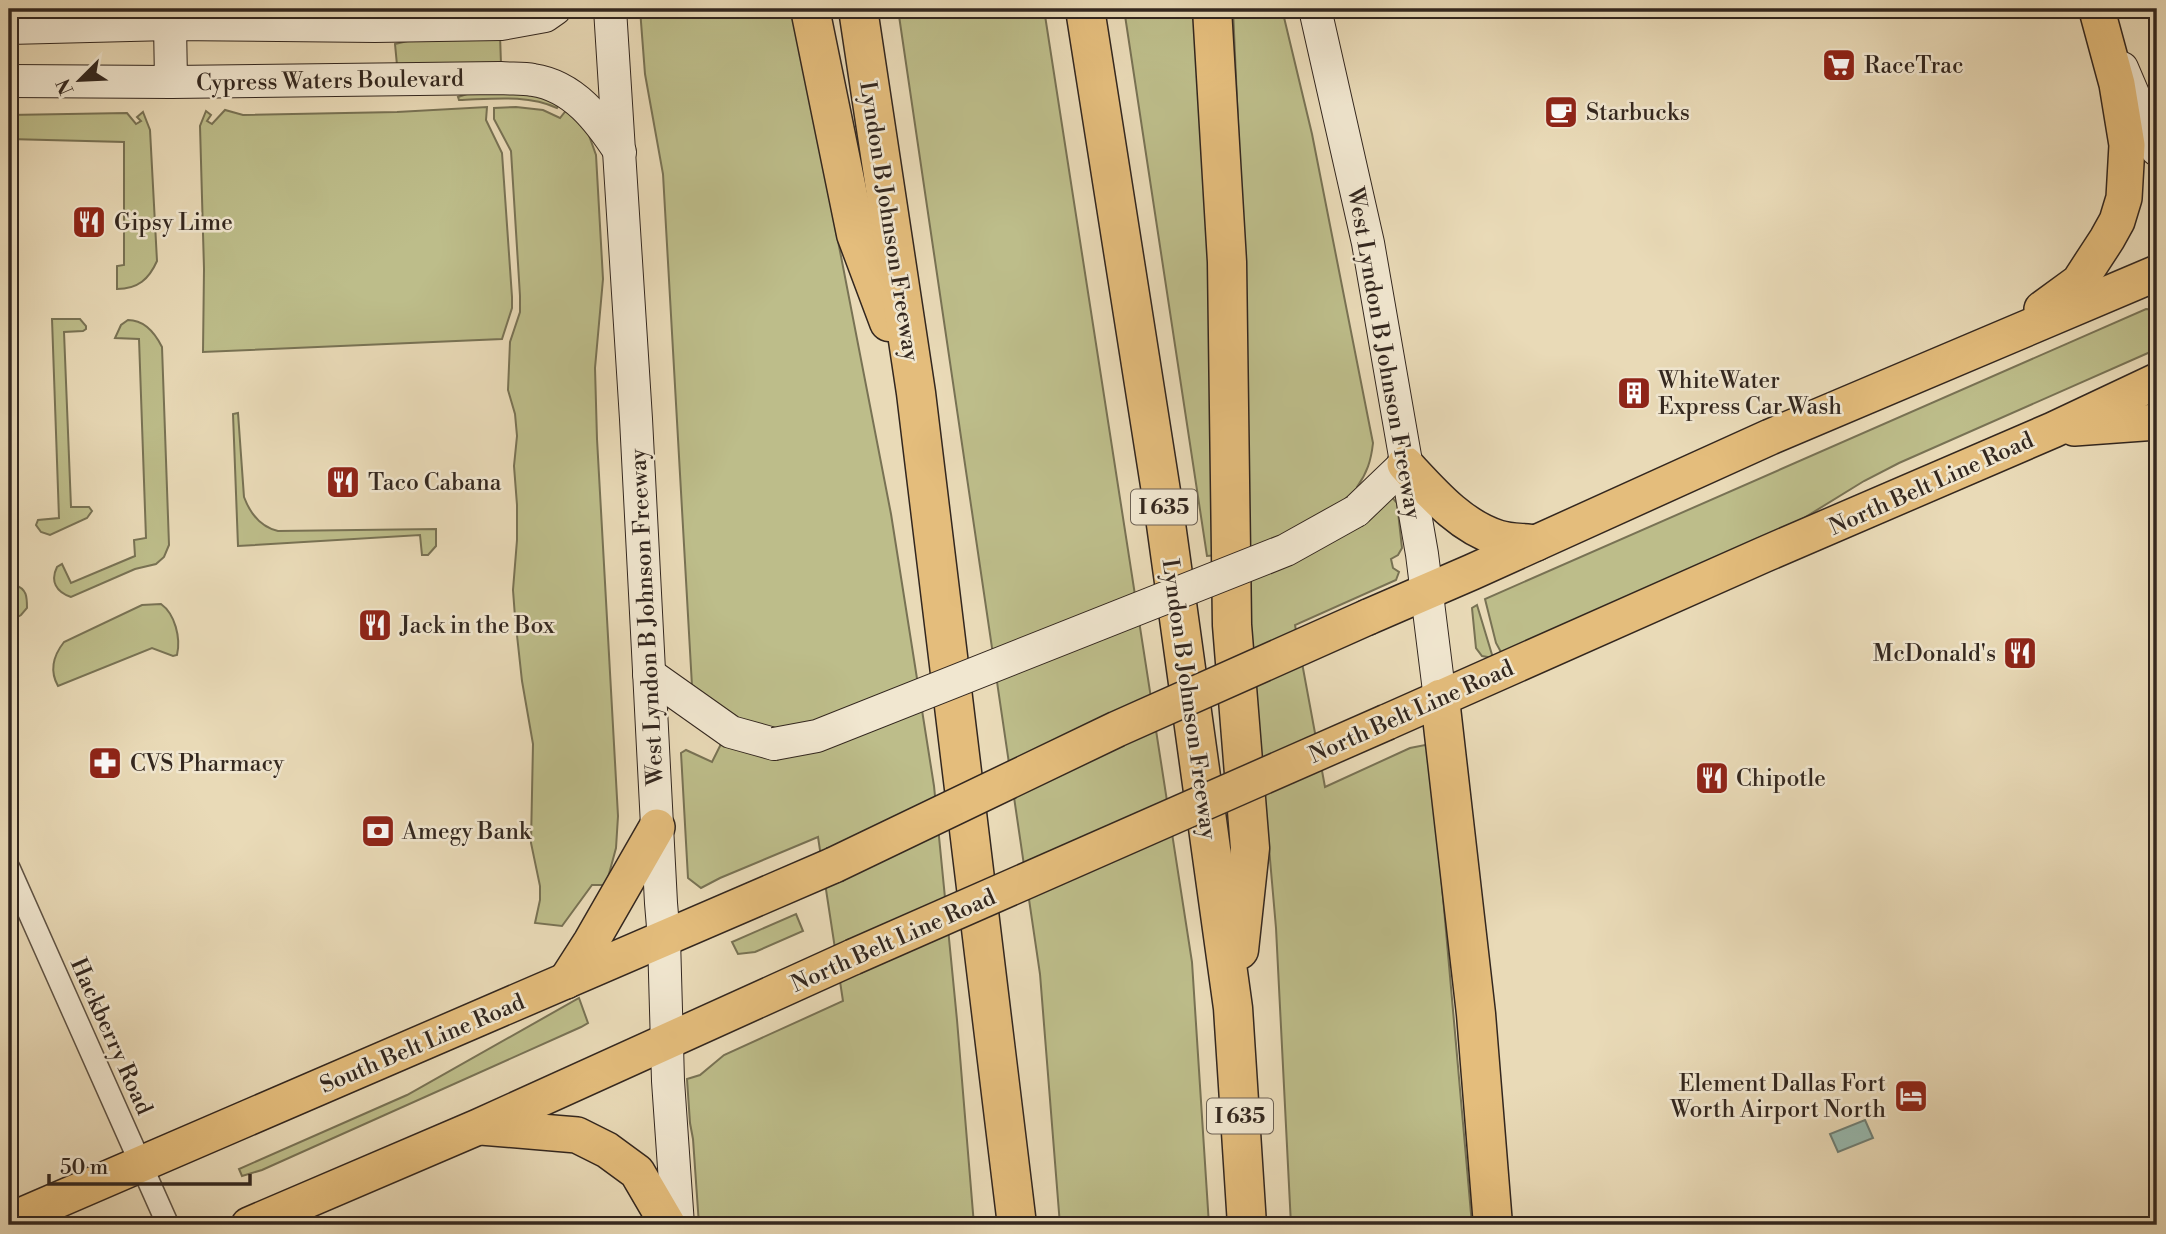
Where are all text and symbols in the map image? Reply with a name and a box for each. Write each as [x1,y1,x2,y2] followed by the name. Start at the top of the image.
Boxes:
[46,46,116,116] north arrow
[1820,46,1858,84] supermarket icon: RaceTrac
[1864,52,1964,80] place label: RaceTrac
[196,65,464,97] street label: Cypress Waters Boulevard
[51,75,79,98] text: N
[853,79,925,364] street label: Lyndon B Johnson Freeway
[1542,93,1580,131] cafe icon: Starbucks
[1586,99,1690,127] place label: Starbucks
[1341,184,1427,522] street label: West Lyndon B Johnson Freeway
[70,203,108,241] restaurant icon: Gipsy Lime
[114,209,233,237] place label: Gipsy Lime
[1657,367,1842,421] place label: WhiteWater Express Car Wash
[1615,374,1653,412] building icon: WhiteWater Express Car Wash
[1825,426,2038,542] street label: North Belt Line Road
[624,447,670,787] street label: West Lyndon B Johnson Freeway
[324,463,362,501] restaurant icon: Taco Cabana
[368,469,502,497] place label: Taco Cabana
[1131,490,1197,524] road number: I 635
[1155,557,1223,842] street label: Lyndon B Johnson Freeway
[356,606,394,644] restaurant icon: Jack in the Box
[399,612,555,640] place label: Jack in the Box
[2001,634,2039,672] restaurant icon: McDonald's
[1873,640,1996,668] place label: McDonald's
[1305,654,1518,770] street label: North Belt Line Road
[86,744,124,782] pharmacy icon: CVS Pharmacy
[130,750,285,778] place label: CVS Pharmacy
[1693,759,1731,797] restaurant icon: Chipotle
[1736,765,1826,793] place label: Chipotle
[359,812,397,850] bank icon: Amegy Bank
[401,818,532,846] place label: Amegy Bank
[787,883,1000,999] street label: North Belt Line Road
[64,954,158,1119] street label: Hackberry Road
[316,988,529,1100] street label: South Belt Line Road
[1669,1070,1886,1124] place label: Element Dallas Fort Worth Airport North
[1892,1077,1930,1115] hotel icon: Element Dallas Fort Worth Airport North
[1207,1098,1273,1134] road number: I 635
[49,1143,250,1187] scale bar
[60,1155,108,1181] text: 50 m

